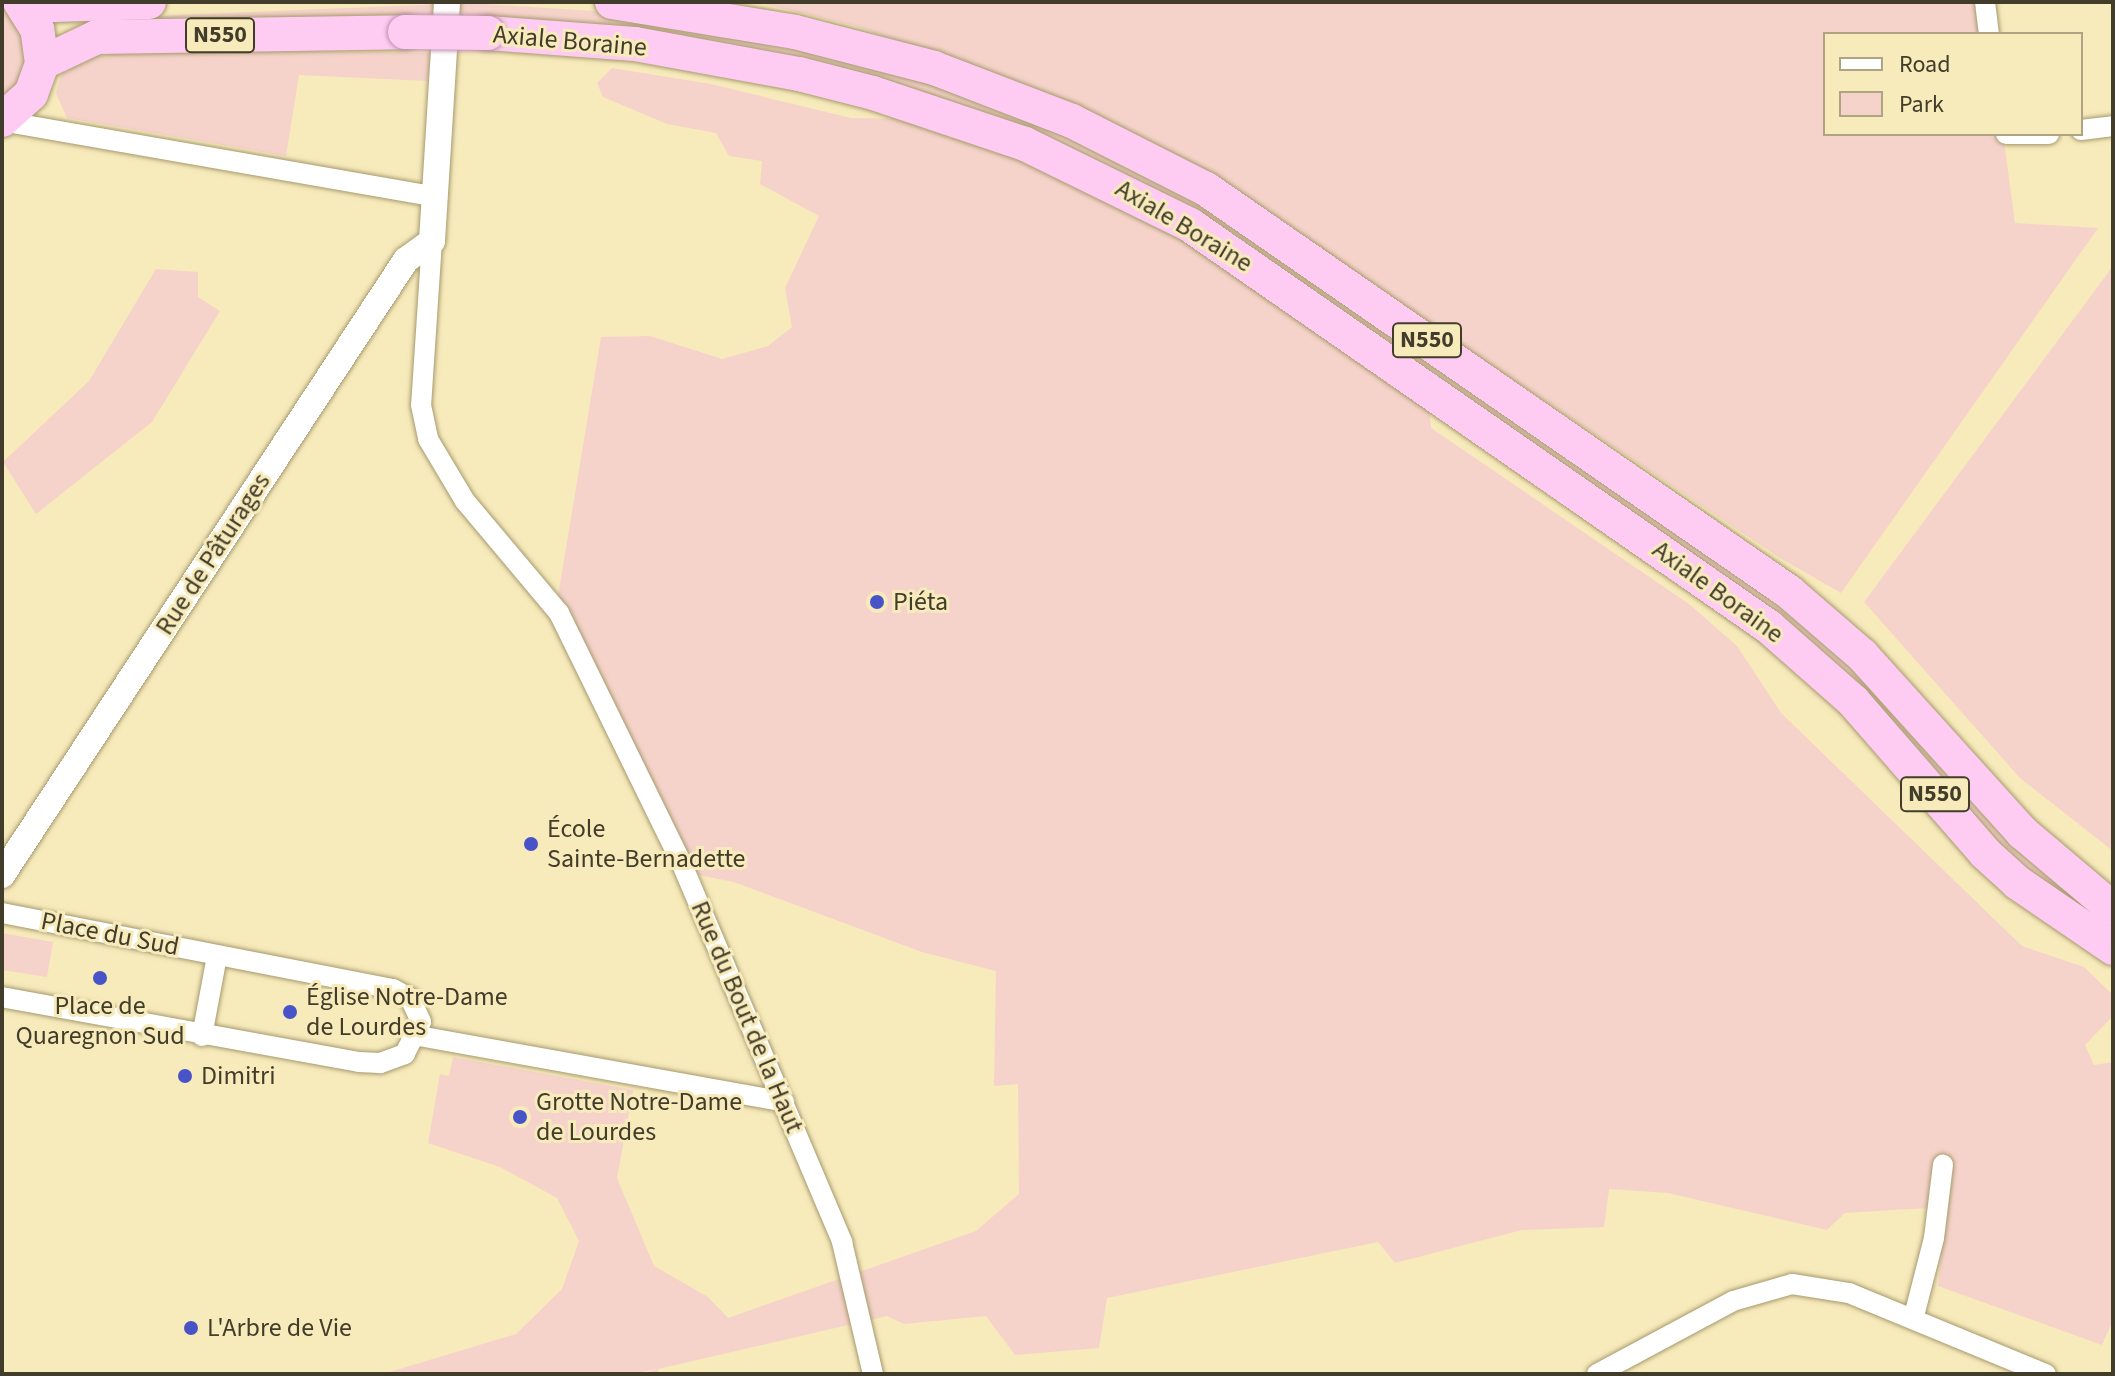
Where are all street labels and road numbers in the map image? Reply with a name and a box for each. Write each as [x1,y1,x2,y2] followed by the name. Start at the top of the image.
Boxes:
[184,15,256,55] road number: N550
[492,19,648,63] street label: Axiale Boraine
[1110,173,1258,279] street label: Axiale Boraine
[1391,320,1463,360] road number: N550
[149,467,277,641] street label: Rue de Pâturages
[1646,534,1790,650] street label: Axiale Boraine
[1899,774,1971,814] road number: N550
[684,896,810,1138] street label: Rue du Bout de la Haut
[38,905,182,963] street label: Place du Sud

